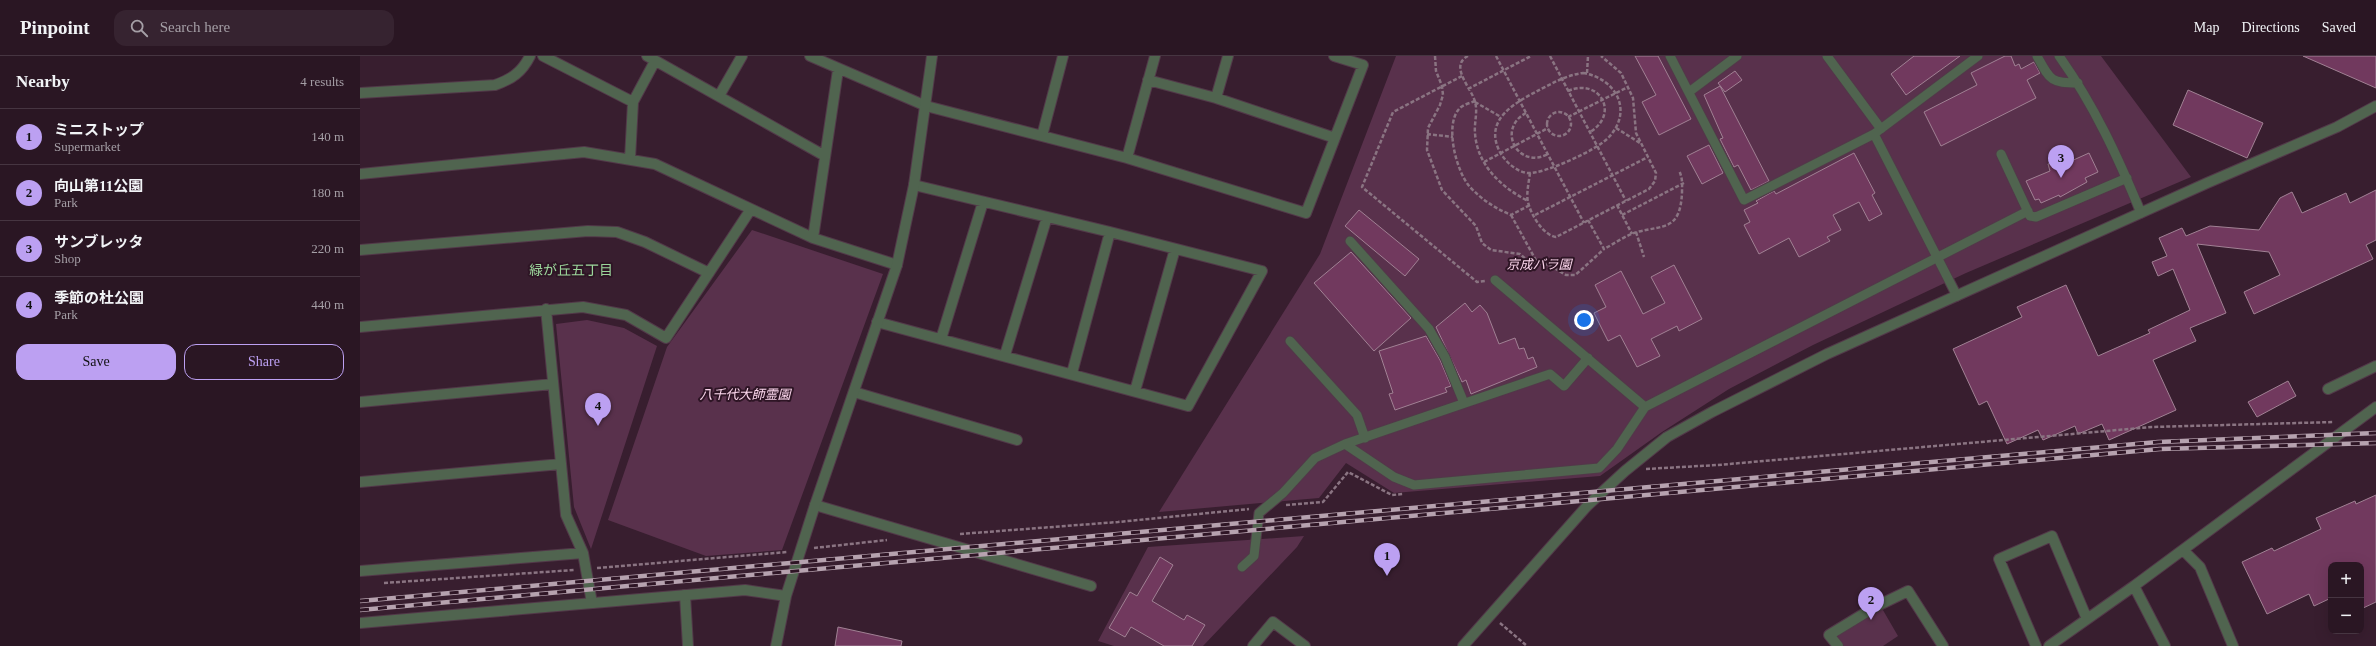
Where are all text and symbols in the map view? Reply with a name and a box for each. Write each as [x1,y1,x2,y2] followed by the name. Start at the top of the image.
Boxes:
[114,10,394,46] search box
[20,17,90,38] text: Pinpoint
[128,17,150,39] icon: search
[160,19,230,35] text: Search here
[2194,20,2219,35] text: Map
[2241,20,2300,35] text: Directions
[2322,20,2356,35] text: Saved
[16,72,70,91] text: Nearby
[300,74,344,89] text: 4 results
[54,122,144,138] text: ミニストップ
[26,129,32,144] text: 1
[311,129,344,144] text: 140 m
[54,139,120,154] text: Supermarket
[2048,145,2074,178] pin: 3
[54,178,143,194] text: 向山第11公園
[26,185,32,200] text: 2
[311,185,344,200] text: 180 m
[54,195,78,210] text: Park
[54,234,144,250] text: サンブレッタ
[26,241,32,256] text: 3
[311,241,344,256] text: 220 m
[54,251,81,266] text: Shop
[1506,257,1573,272] park label: 京成バラ園
[529,263,613,278] district label: 緑が丘五丁目
[54,290,144,306] text: 季節の杜公園
[26,297,32,312] text: 4
[311,297,344,312] text: 440 m
[54,307,78,322] text: Park
[1574,310,1594,330] your location
[16,344,176,380] button: Save
[184,344,344,380] button: Share
[699,387,792,402] park label: 八千代大師霊園
[585,393,611,426] pin: 4
[1374,543,1400,576] pin: 1
[2328,562,2364,634] map controls
[2328,562,2364,598] button: +
[1858,587,1884,620] pin: 2
[2328,598,2364,634] button: −

